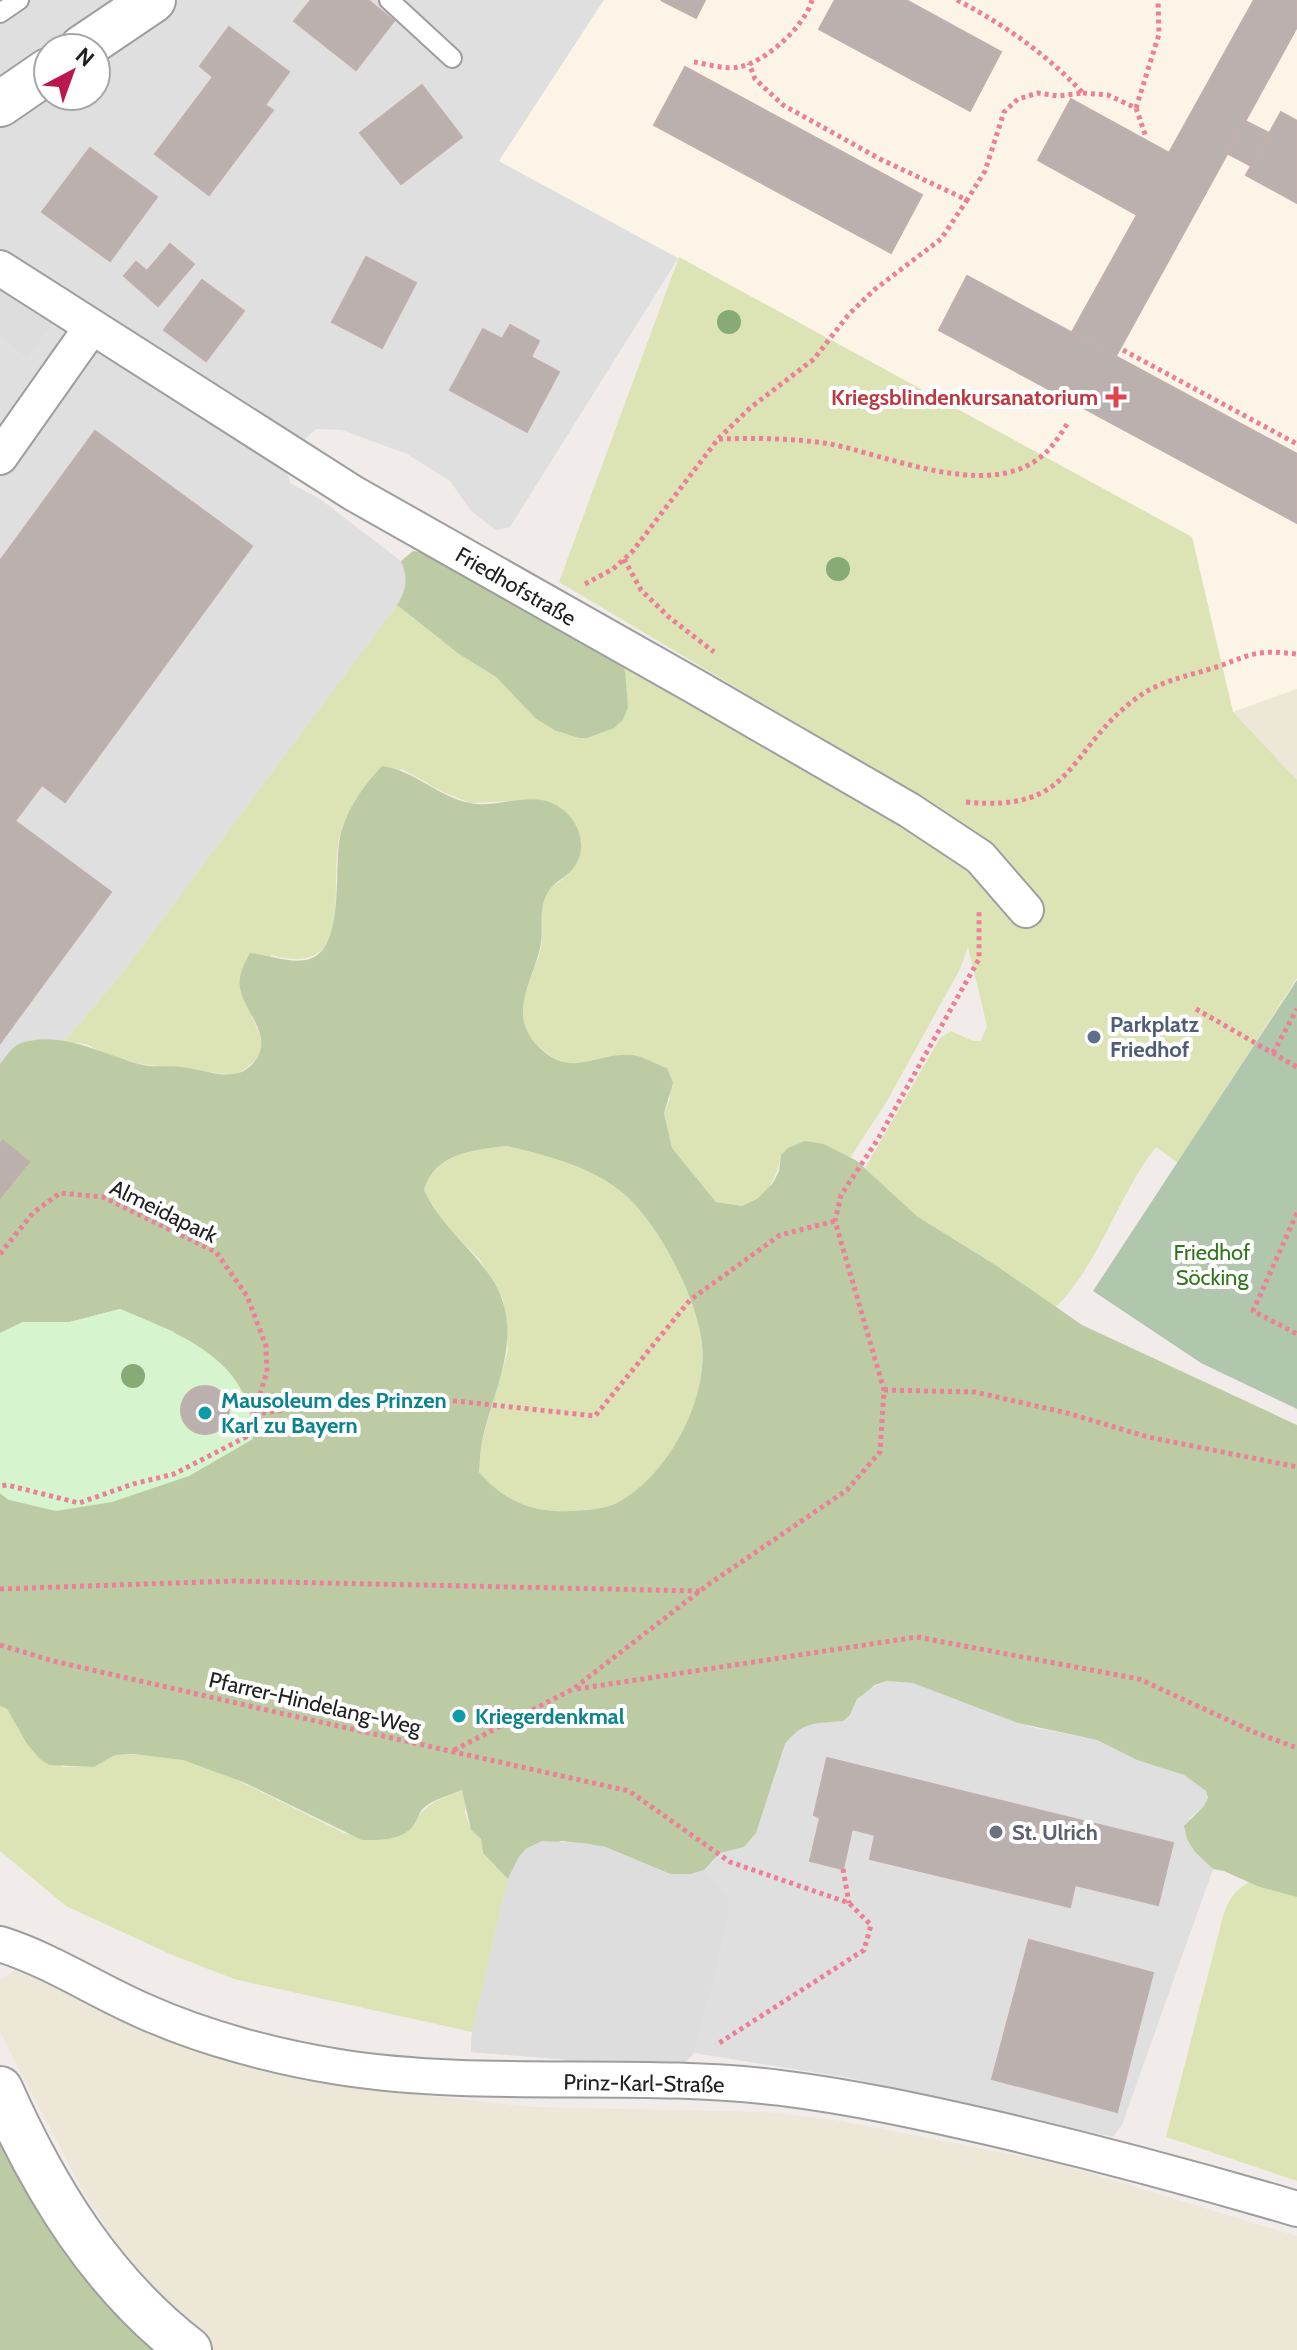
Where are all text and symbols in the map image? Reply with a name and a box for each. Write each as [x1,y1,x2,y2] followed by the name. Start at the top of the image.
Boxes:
[32,32,112,112] north arrow
[70,42,100,73] text: N
[831,384,1098,411] place label: Kriegsblindenkursanatorium
[1105,386,1127,408] marker: Kriegsblindenkursanatorium
[451,541,581,632] street label: Friedhofstraße
[1110,1011,1199,1063] place label: Parkplatz Friedhof
[1085,1028,1103,1046] marker: Parkplatz Friedhof
[106,1174,222,1249] street label: Almeidapark
[1174,1239,1250,1291] park label: Friedhof Söcking
[221,1387,447,1439] place label: Mausoleum des Prinzen Karl zu Bayern
[196,1404,214,1422] marker: Mausoleum des Prinzen Karl zu Bayern
[206,1666,425,1741] street label: Pfarrer-Hindelang-Weg
[475,1703,625,1730] place label: Kriegerdenkmal
[450,1707,468,1725] marker: Kriegerdenkmal
[1012,1819,1098,1846] place label: St. Ulrich
[987,1823,1005,1841] marker: St. Ulrich
[563,2069,725,2098] street label: Prinz-Karl-Straße

